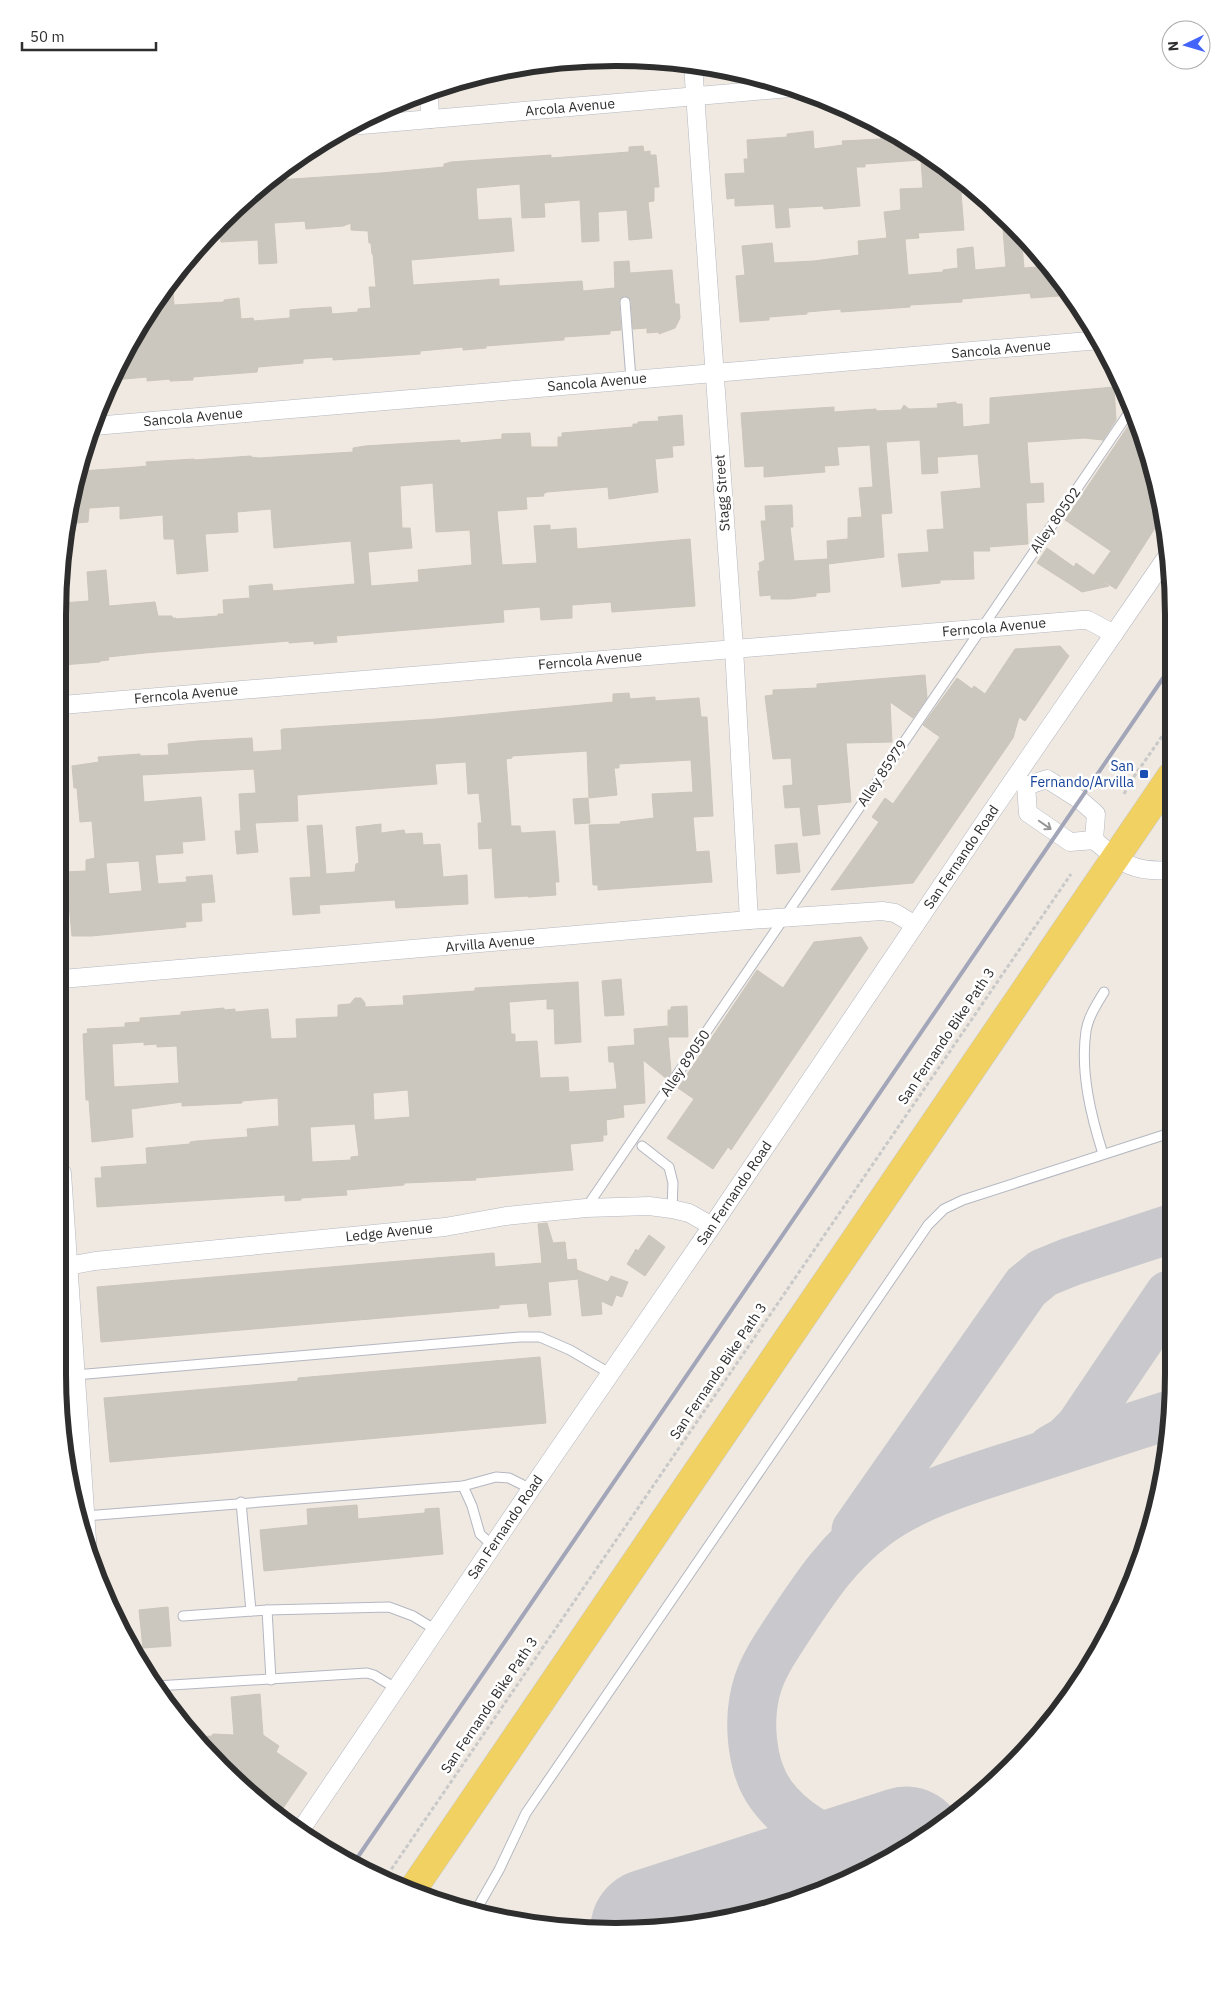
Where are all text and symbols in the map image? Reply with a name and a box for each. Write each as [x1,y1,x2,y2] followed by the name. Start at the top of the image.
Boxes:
[22,20,156,52] scale bar
[1161,20,1211,70] north arrow
[30,27,65,46] text: 50 m
[1164,40,1182,52] text: N
[524,94,616,120] street label: Arcola Avenue
[951,336,1052,362] street label: Sancola Avenue
[547,369,648,395] street label: Sancola Avenue
[143,404,244,430] street label: Sancola Avenue
[710,454,734,532] street label: Stagg Street
[1026,484,1084,556] street label: Alley 80502
[941,613,1047,641] street label: Ferncola Avenue
[537,646,643,674] street label: Ferncola Avenue
[133,680,239,708] street label: Ferncola Avenue
[853,736,911,810] street label: Alley 85979
[1030,757,1135,791] place label: San Fernando/Arvilla
[1138,768,1150,780] marker: San Fernando/Arvilla
[919,801,1003,913] street label: San Fernando Road
[1038,820,1052,830] one-way arrow
[445,930,536,956] street label: Arvilla Avenue
[894,964,998,1108] street label: San Fernando Bike Path 3
[656,1026,714,1100] street label: Alley 89050
[692,1137,776,1249] street label: San Fernando Road
[344,1218,434,1246] street label: Ledge Avenue
[666,1299,770,1443] street label: San Fernando Bike Path 3
[463,1471,547,1583] street label: San Fernando Road
[437,1633,541,1777] street label: San Fernando Bike Path 3

